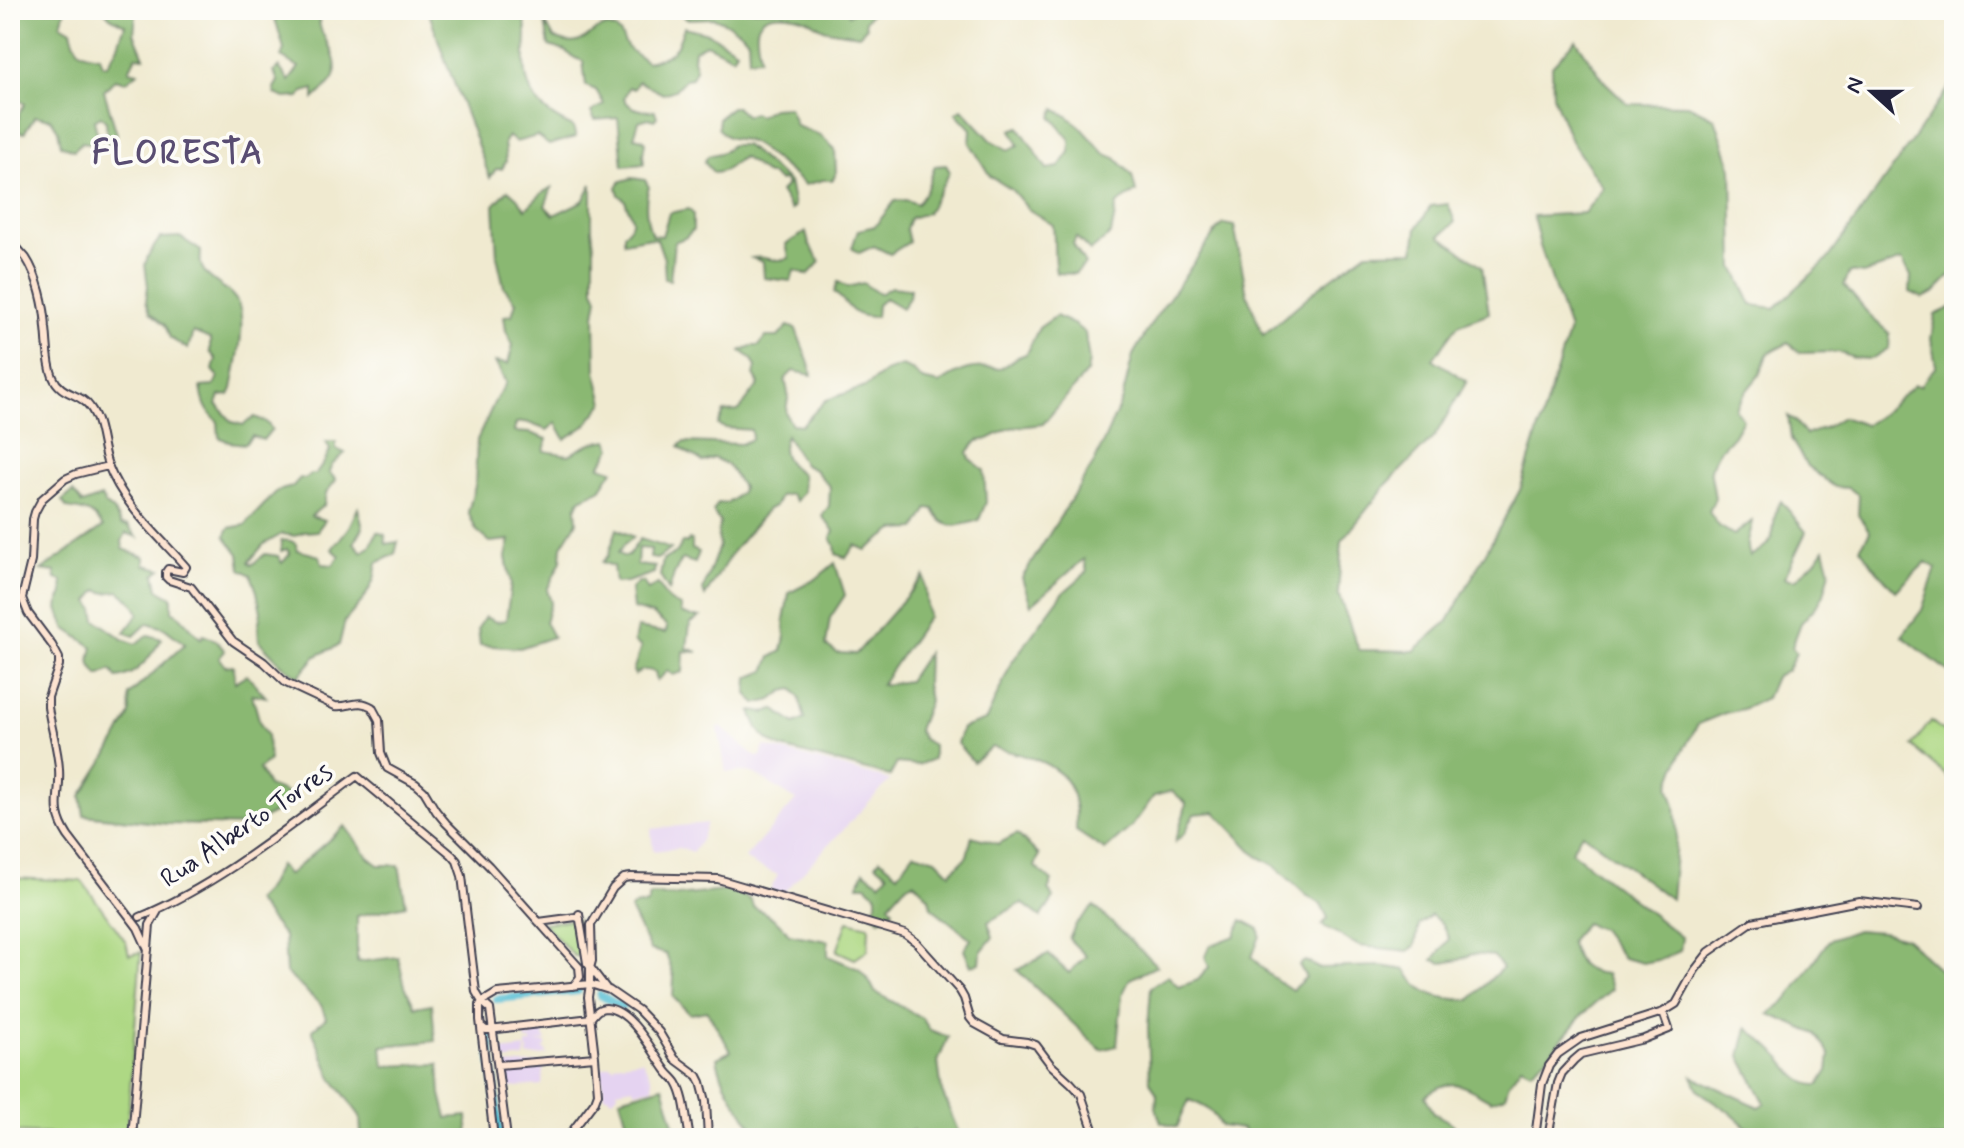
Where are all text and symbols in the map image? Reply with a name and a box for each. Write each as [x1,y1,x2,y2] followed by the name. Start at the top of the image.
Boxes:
[1832,52,1912,132] north arrow
[1839,74,1871,97] text: N
[92,131,264,176] district label: FLORESTA
[154,756,340,896] street label: Rua Alberto Torres

